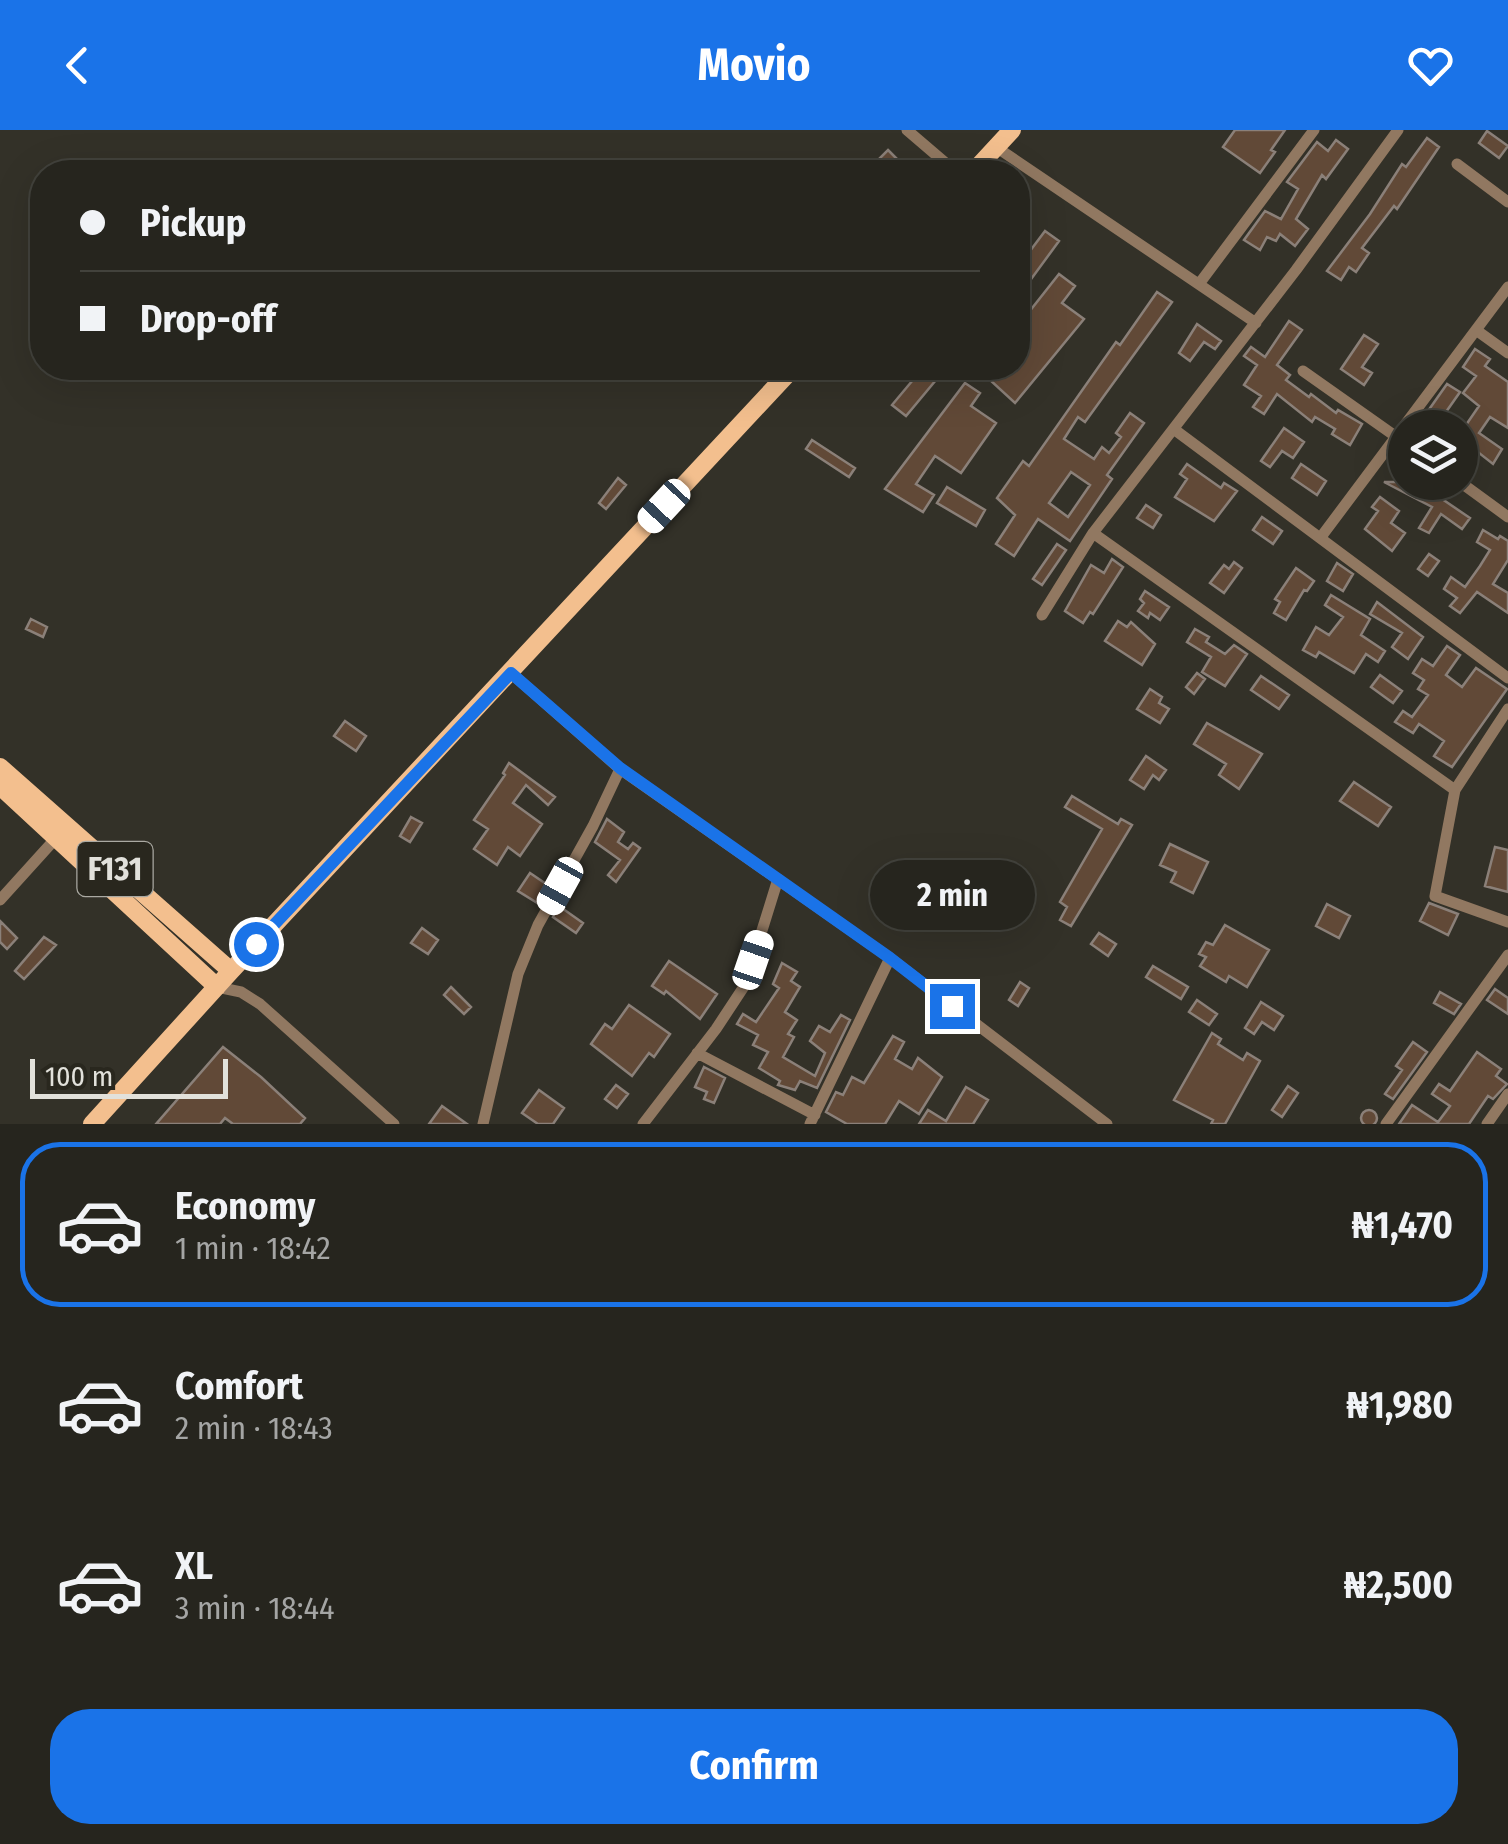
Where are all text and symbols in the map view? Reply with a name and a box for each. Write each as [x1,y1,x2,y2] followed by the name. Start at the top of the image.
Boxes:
[50,38,105,93] icon: back
[698,38,810,92] text: Movio
[1403,38,1458,93] icon: heart
[140,200,246,246] text: Pickup
[140,296,276,342] text: Drop-off
[1388,410,1478,500] map controls
[1388,410,1478,500] button: layers
[633,474,695,538] car
[78,842,152,896] road number: F131
[532,852,588,920] car
[870,861,1034,931] callout: 2 min
[917,876,988,914] text: 2 min
[234,922,279,967] route start
[729,927,777,993] car
[930,984,975,1029] route end
[30,1054,228,1098] scale bar
[45,1060,113,1093] text: 100 m
[55,1180,145,1270] icon: car
[175,1183,315,1229] text: Economy
[1351,1202,1453,1248] text: ₦1,470
[175,1229,331,1267] text: 1 min · 18:42
[55,1360,145,1450] icon: car
[175,1363,303,1409] text: Comfort
[1346,1382,1453,1428] text: ₦1,980
[175,1409,333,1447] text: 2 min · 18:43
[55,1540,145,1630] icon: car
[175,1543,213,1589] text: XL
[1344,1562,1453,1608] text: ₦2,500
[175,1589,334,1627] text: 3 min · 18:44
[50,1709,1458,1824] button: Confirm

